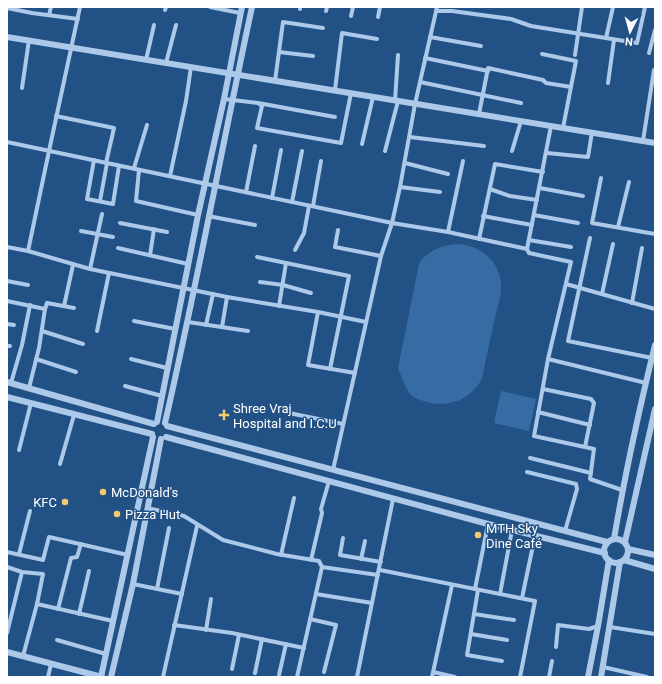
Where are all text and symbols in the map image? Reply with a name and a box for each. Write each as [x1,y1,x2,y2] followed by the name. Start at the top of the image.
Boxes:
[610,12,650,52] north arrow
[624,35,634,48] text: N
[233,401,337,431] place label: Shree Vraj Hospital and I.C.U
[218,409,230,421] marker: Shree Vraj Hospital and I.C.U
[111,485,179,500] place label: McDonald's
[98,487,108,497] marker: McDonald's
[33,495,57,510] place label: KFC
[60,497,70,507] marker: KFC
[125,507,180,522] place label: Pizza Hut
[112,509,122,519] marker: Pizza Hut
[486,521,542,551] place label: MTH Sky Dine Café
[473,530,483,540] marker: MTH Sky Dine Café

